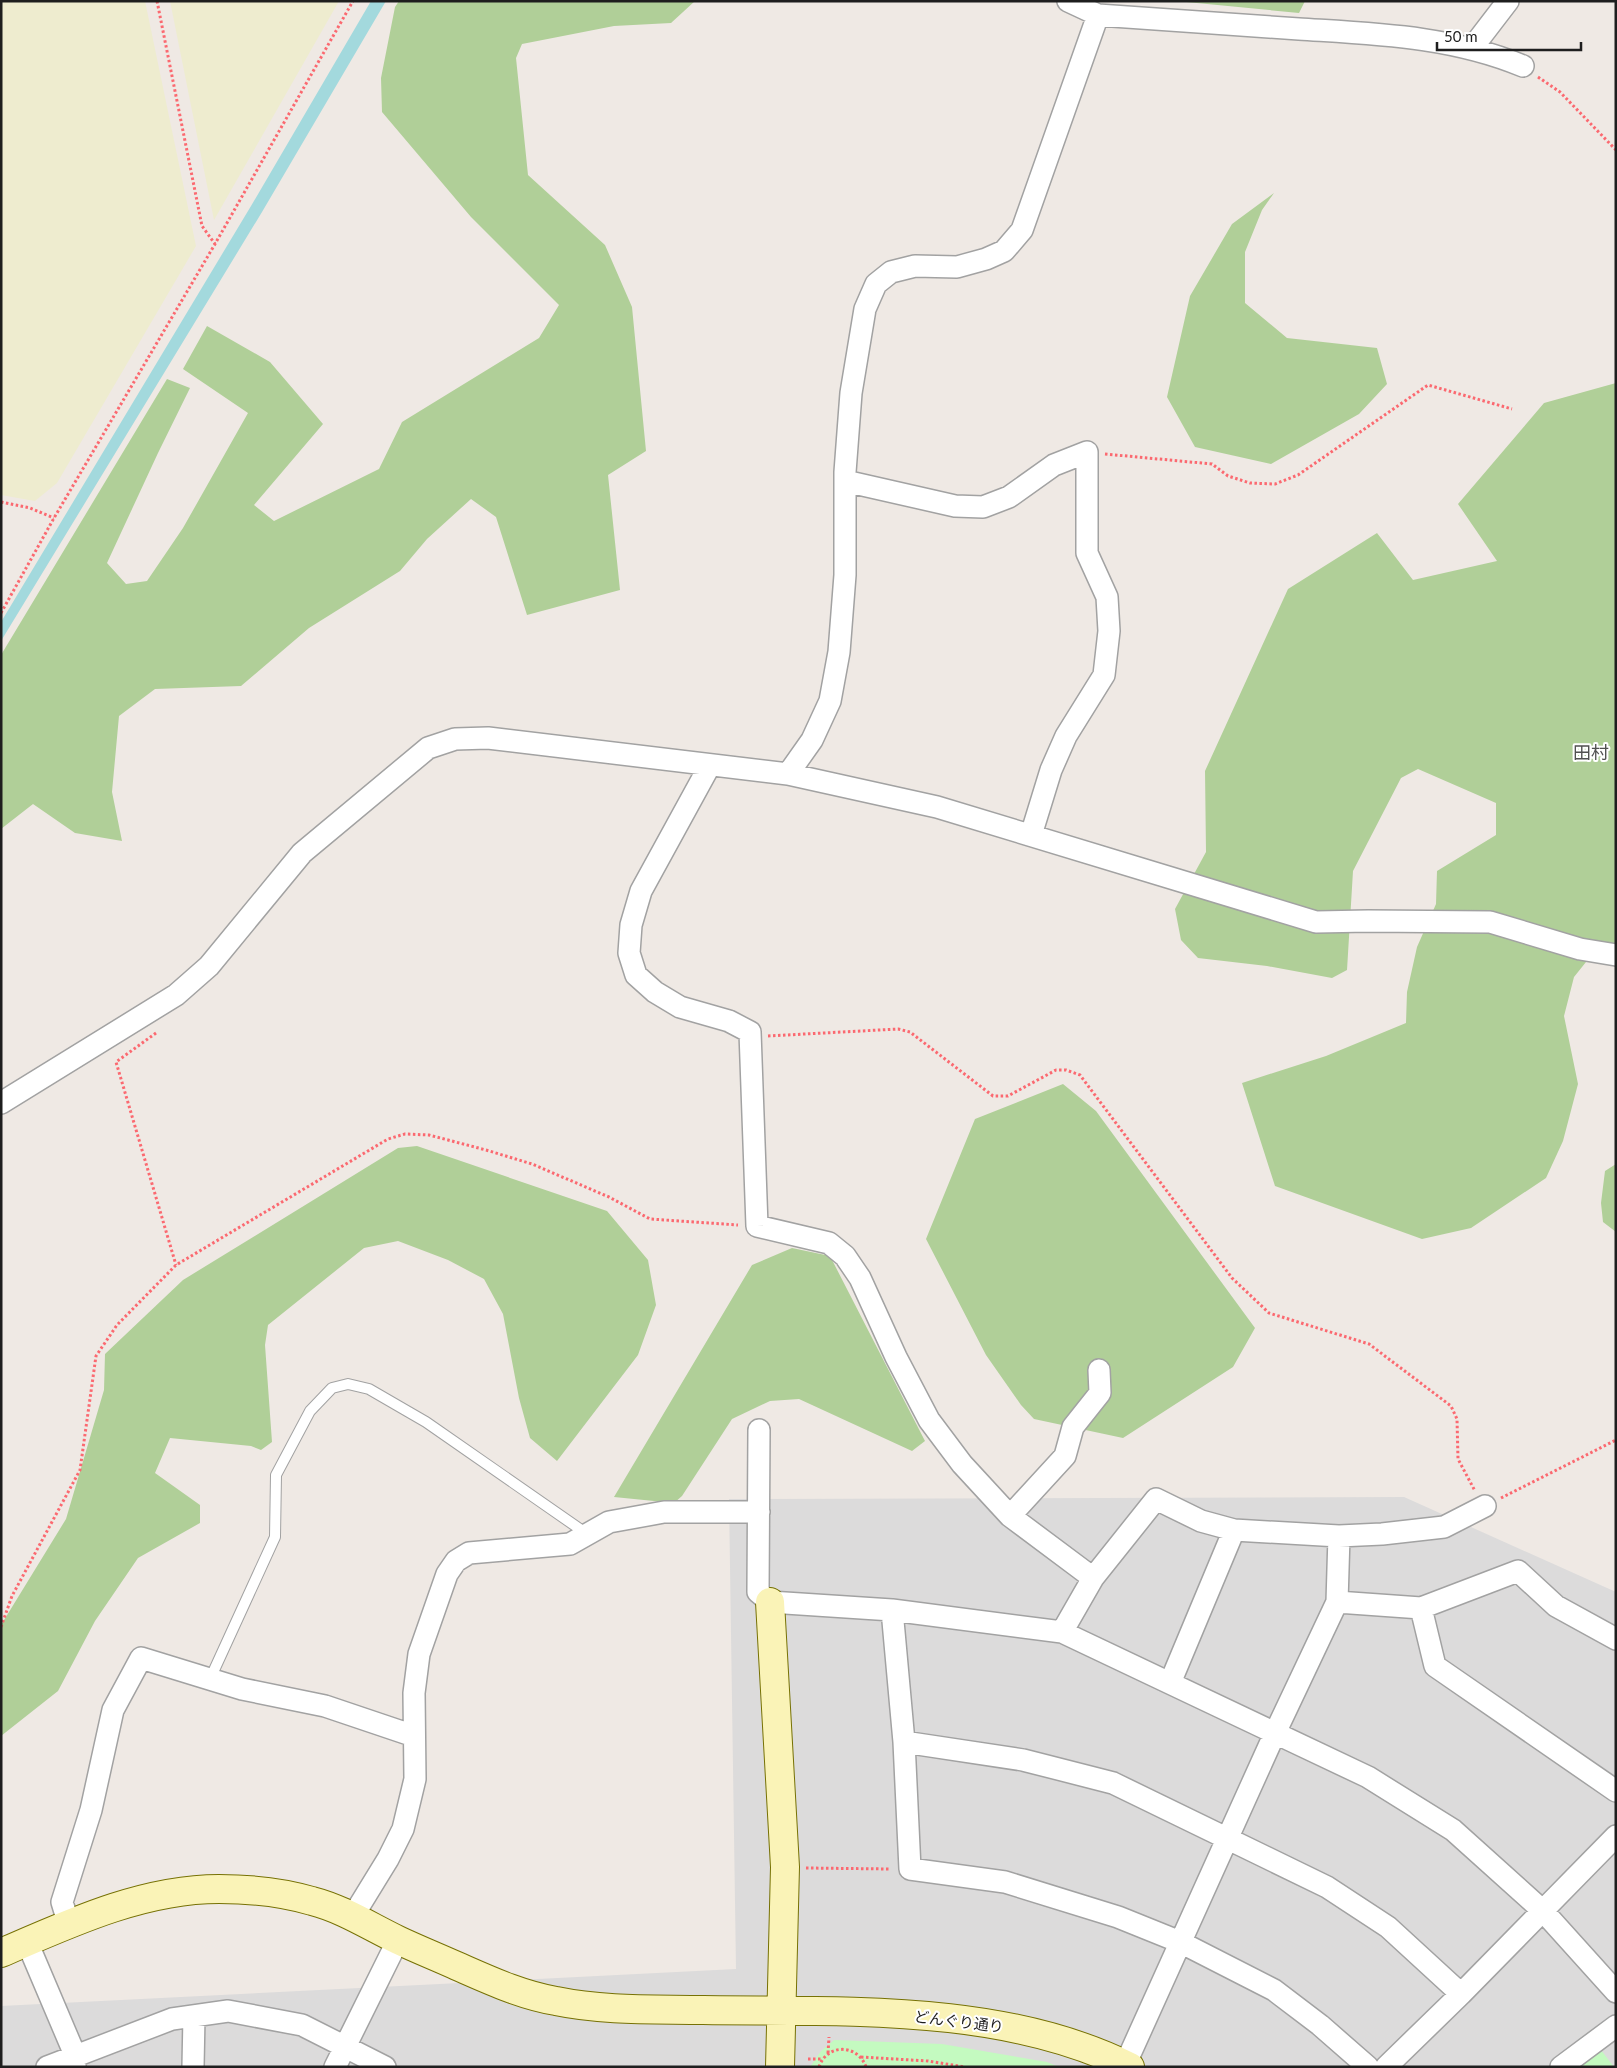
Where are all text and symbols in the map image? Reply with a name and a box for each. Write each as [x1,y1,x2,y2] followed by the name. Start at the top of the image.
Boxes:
[1437,20,1581,52] scale bar
[1444,27,1478,45] text: 50 m
[1573,741,1609,763] district label: 田村
[913,2007,1005,2035] street label: どんぐり通り

